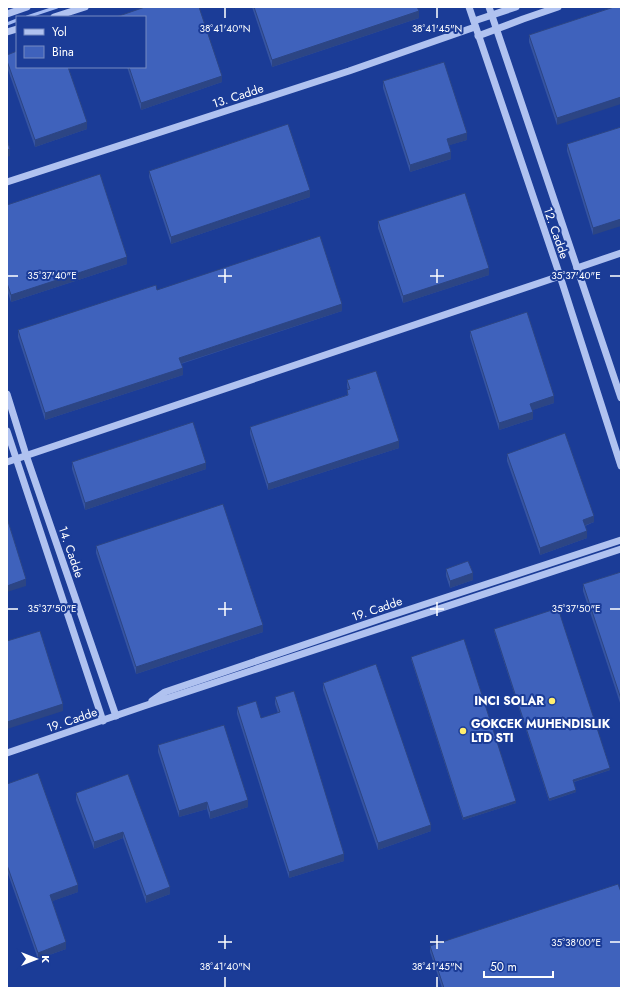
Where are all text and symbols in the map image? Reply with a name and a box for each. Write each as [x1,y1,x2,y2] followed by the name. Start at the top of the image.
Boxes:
[16,16,146,68] legend
[199,21,251,36] text: 38°41'40"N
[412,21,462,36] text: 38°41'45"N
[52,23,67,41] text: Yol
[52,43,74,61] text: Bina
[210,79,266,113] street label: 13. Cadde
[539,205,573,261] street label: 12. Cadde
[27,268,77,283] text: 35°37'40"E
[551,268,601,283] text: 35°37'40"E
[54,524,88,580] street label: 14. Cadde
[349,592,405,626] street label: 19. Cadde
[27,601,77,616] text: 35°37'50"E
[551,601,601,616] text: 35°37'50"E
[474,692,544,710] place label: INCI SOLAR
[547,696,557,706] marker: INCI SOLAR
[44,703,100,737] street label: 19. Cadde
[471,715,611,747] place label: GOKCEK MUHENDISLIK LTD STI
[458,726,468,736] marker: GOKCEK MUHENDISLIK LTD STI
[551,935,601,950] text: 35°38'00"E
[16,939,56,979] north arrow
[484,953,553,979] scale bar
[38,955,54,963] text: K
[490,958,517,976] text: 50 m
[199,959,251,974] text: 38°41'40"N
[412,959,462,974] text: 38°41'45"N

